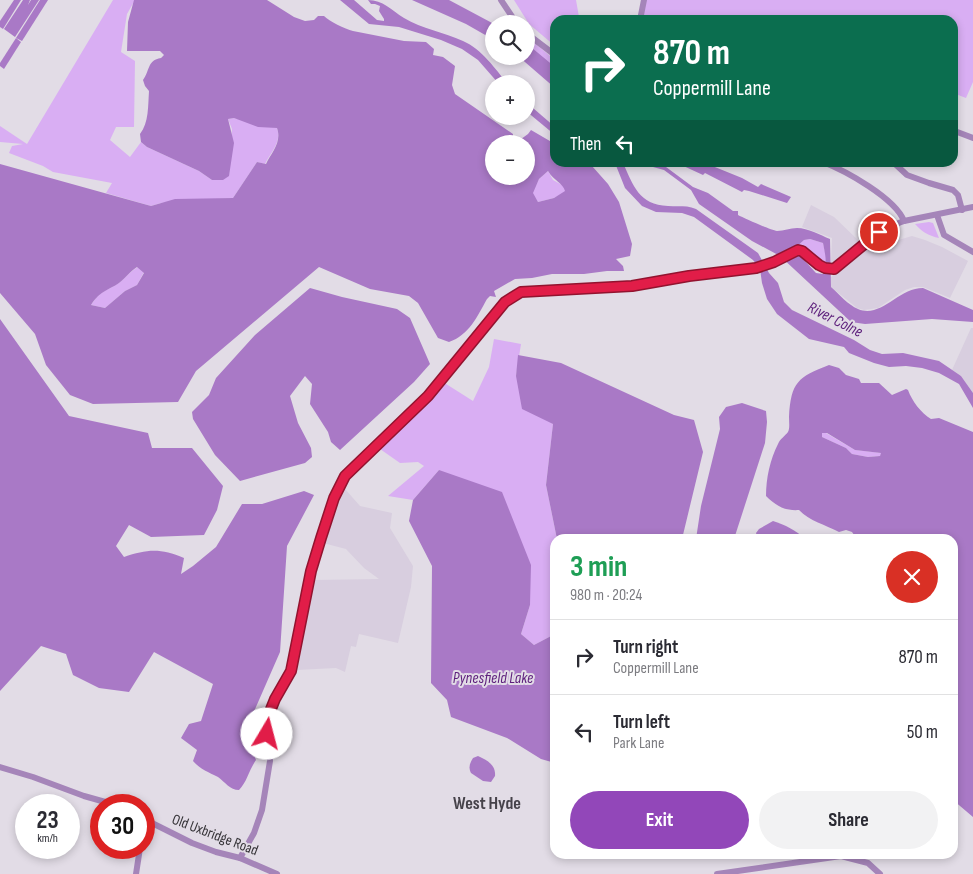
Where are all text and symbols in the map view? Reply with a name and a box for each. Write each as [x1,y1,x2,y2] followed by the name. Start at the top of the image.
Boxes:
[485,15,535,185] map controls
[485,15,535,65] button: search
[653,32,730,75] text: 870 m
[570,35,635,100] icon: right
[485,75,535,125] button: +
[653,75,771,102] text: Coppermill Lane
[611,130,639,158] icon: left
[570,133,601,156] text: Then
[485,135,535,185] button: −
[858,211,900,253] pin
[865,218,893,246] icon: arrive
[804,298,866,342] water label: River Colne
[570,549,627,585] text: 3 min
[886,551,938,603] button: close
[570,586,642,605] text: 980 m · 20:24
[613,636,678,659] text: Turn right
[570,643,598,671] icon: right
[899,646,938,669] text: 870 m
[613,659,699,678] text: Coppermill Lane
[453,669,533,688] water label: Pynesfield Lake
[240,707,292,759] position arrow
[613,711,670,734] text: Turn left
[570,718,598,746] icon: left
[907,721,938,744] text: 50 m
[613,734,664,753] text: Park Lane
[570,791,749,849] button: Exit
[759,791,938,849] button: Share
[453,793,521,814] district label: West Hyde
[90,794,155,859] speed limit sign: 30
[36,805,59,836] text: 23
[169,810,261,860] street label: Old Uxbridge Road
[37,831,58,846] text: km/h

